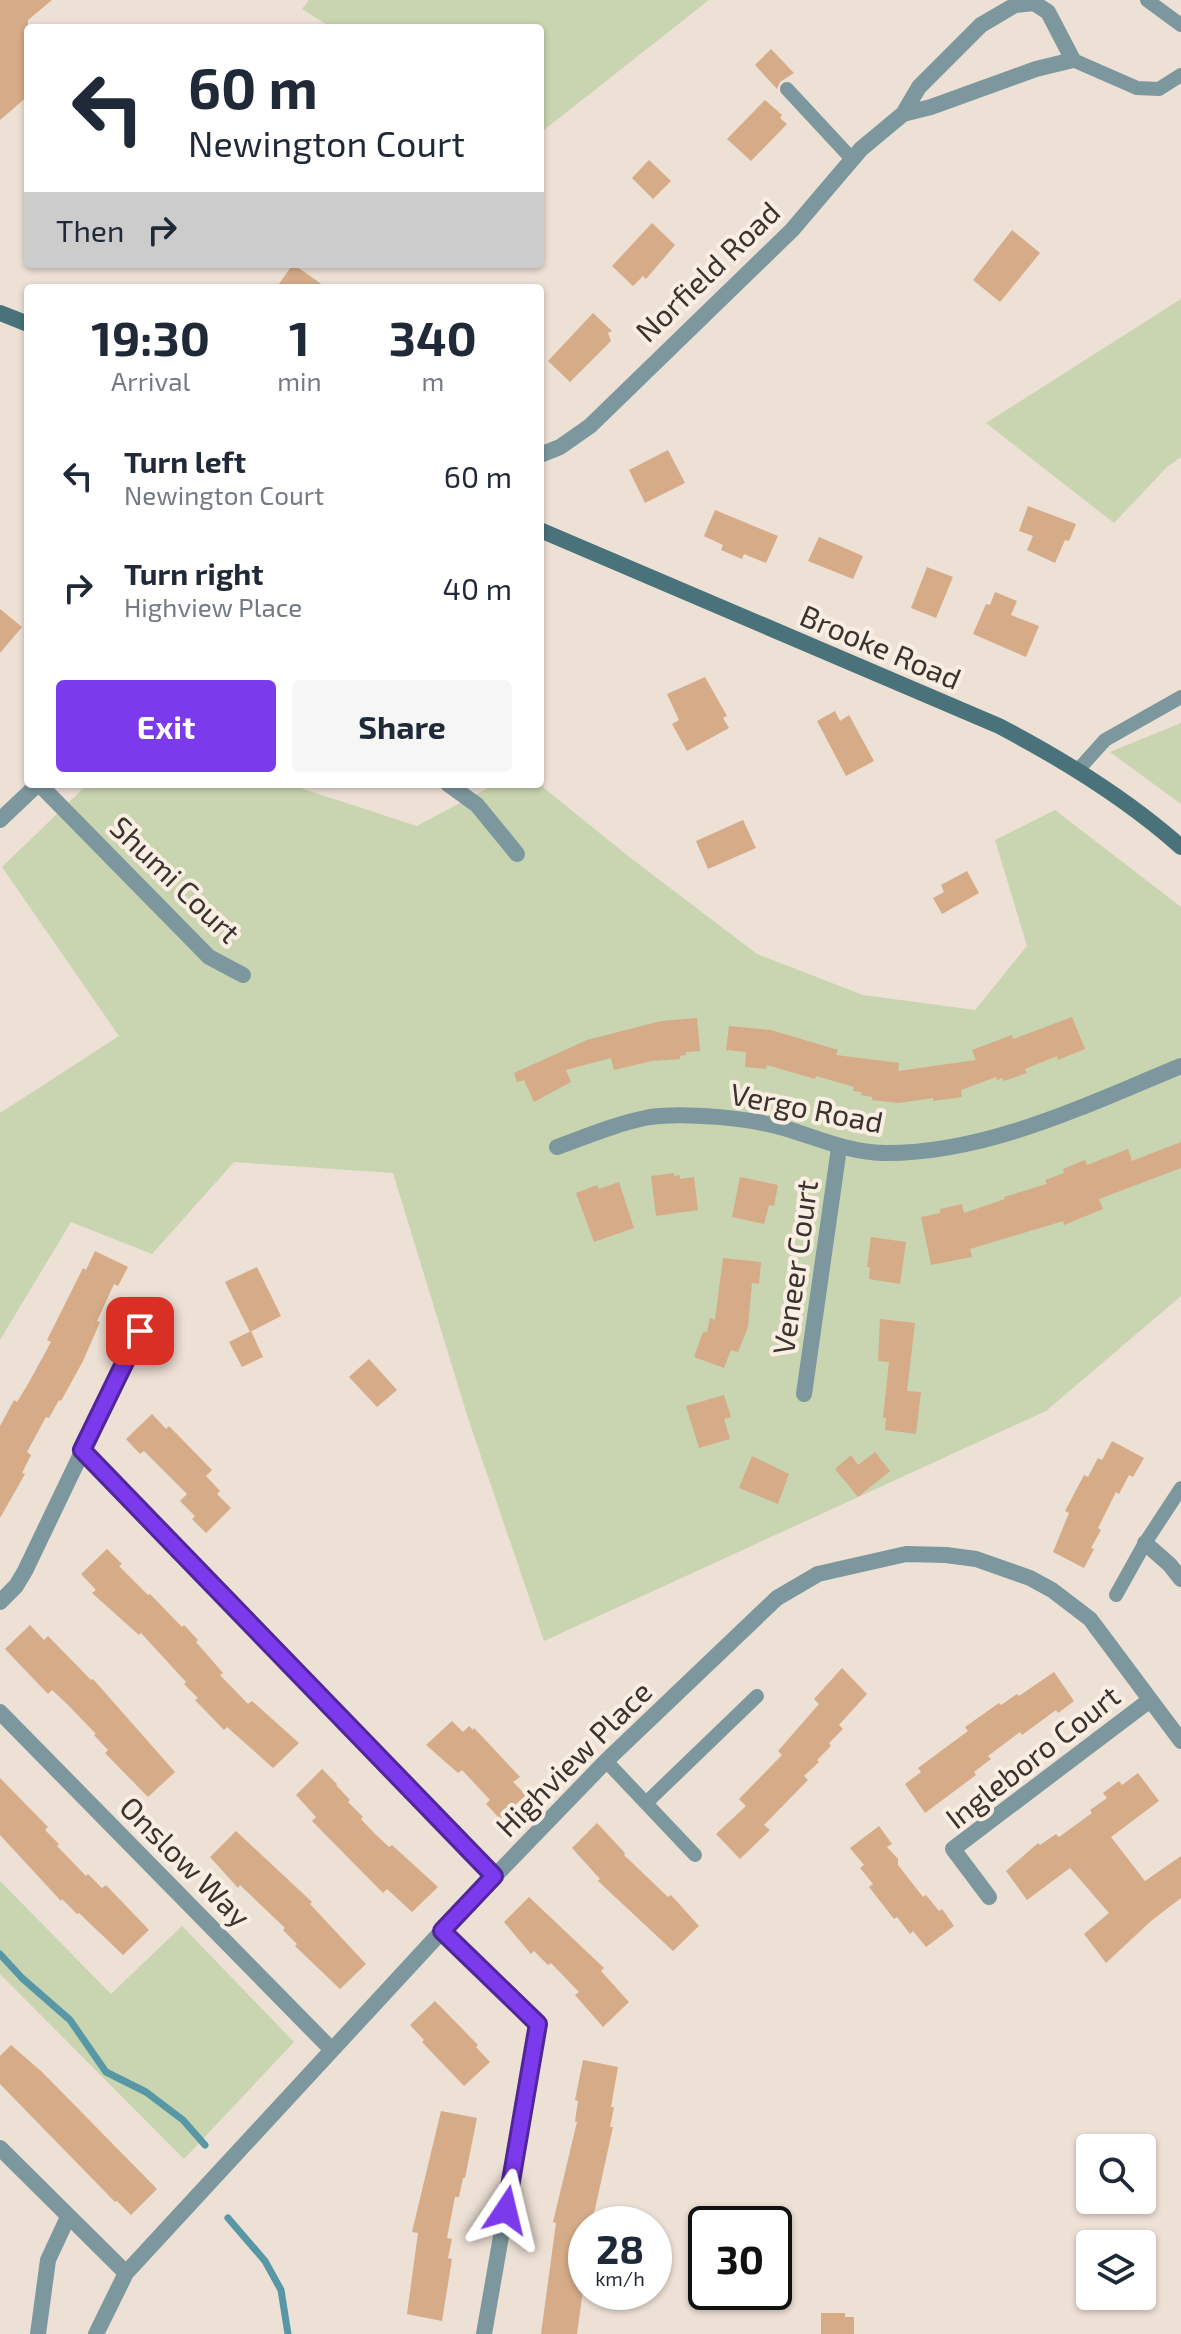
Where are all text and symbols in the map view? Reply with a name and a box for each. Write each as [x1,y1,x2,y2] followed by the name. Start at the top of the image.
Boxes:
[188,53,318,120] text: 60 m
[56,56,160,160] icon: left
[188,121,465,164] text: Newington Court
[627,193,787,349] street label: Norfield Road
[140,208,184,252] icon: right
[56,212,124,248] text: Then
[91,308,210,366] text: 19:30
[289,308,310,366] text: 1
[389,308,477,366] text: 340
[111,365,190,396] text: Arrival
[277,365,322,396] text: min
[421,365,444,396] text: m
[124,443,246,479] text: Turn left
[56,454,100,498] icon: left
[444,458,512,494] text: 60 m
[124,479,324,510] text: Newington Court
[124,555,264,591] text: Turn right
[56,566,100,610] icon: right
[442,570,512,606] text: 40 m
[124,591,302,622] text: Highview Place
[795,596,967,696] street label: Brooke Road
[56,680,276,772] button: Exit
[292,680,512,772] button: Share
[104,808,248,950] street label: Shumi Court
[728,1075,886,1139] street label: Vergo Road
[764,1178,824,1356] street label: Veneer Court
[106,1297,174,1365] pin
[118,1309,162,1353] icon: arrive
[488,1673,658,1843] street label: Highview Place
[938,1677,1126,1835] street label: Ingleboro Court
[113,1788,259,1934] street label: Onslow Way
[1076,2134,1156,2310] map controls
[1076,2134,1156,2214] button: search
[464,2168,548,2252] position arrow
[688,2206,792,2310] speed limit sign: 30
[596,2224,644,2272] text: 28
[1076,2230,1156,2310] button: layers
[595,2266,645,2290] text: km/h

